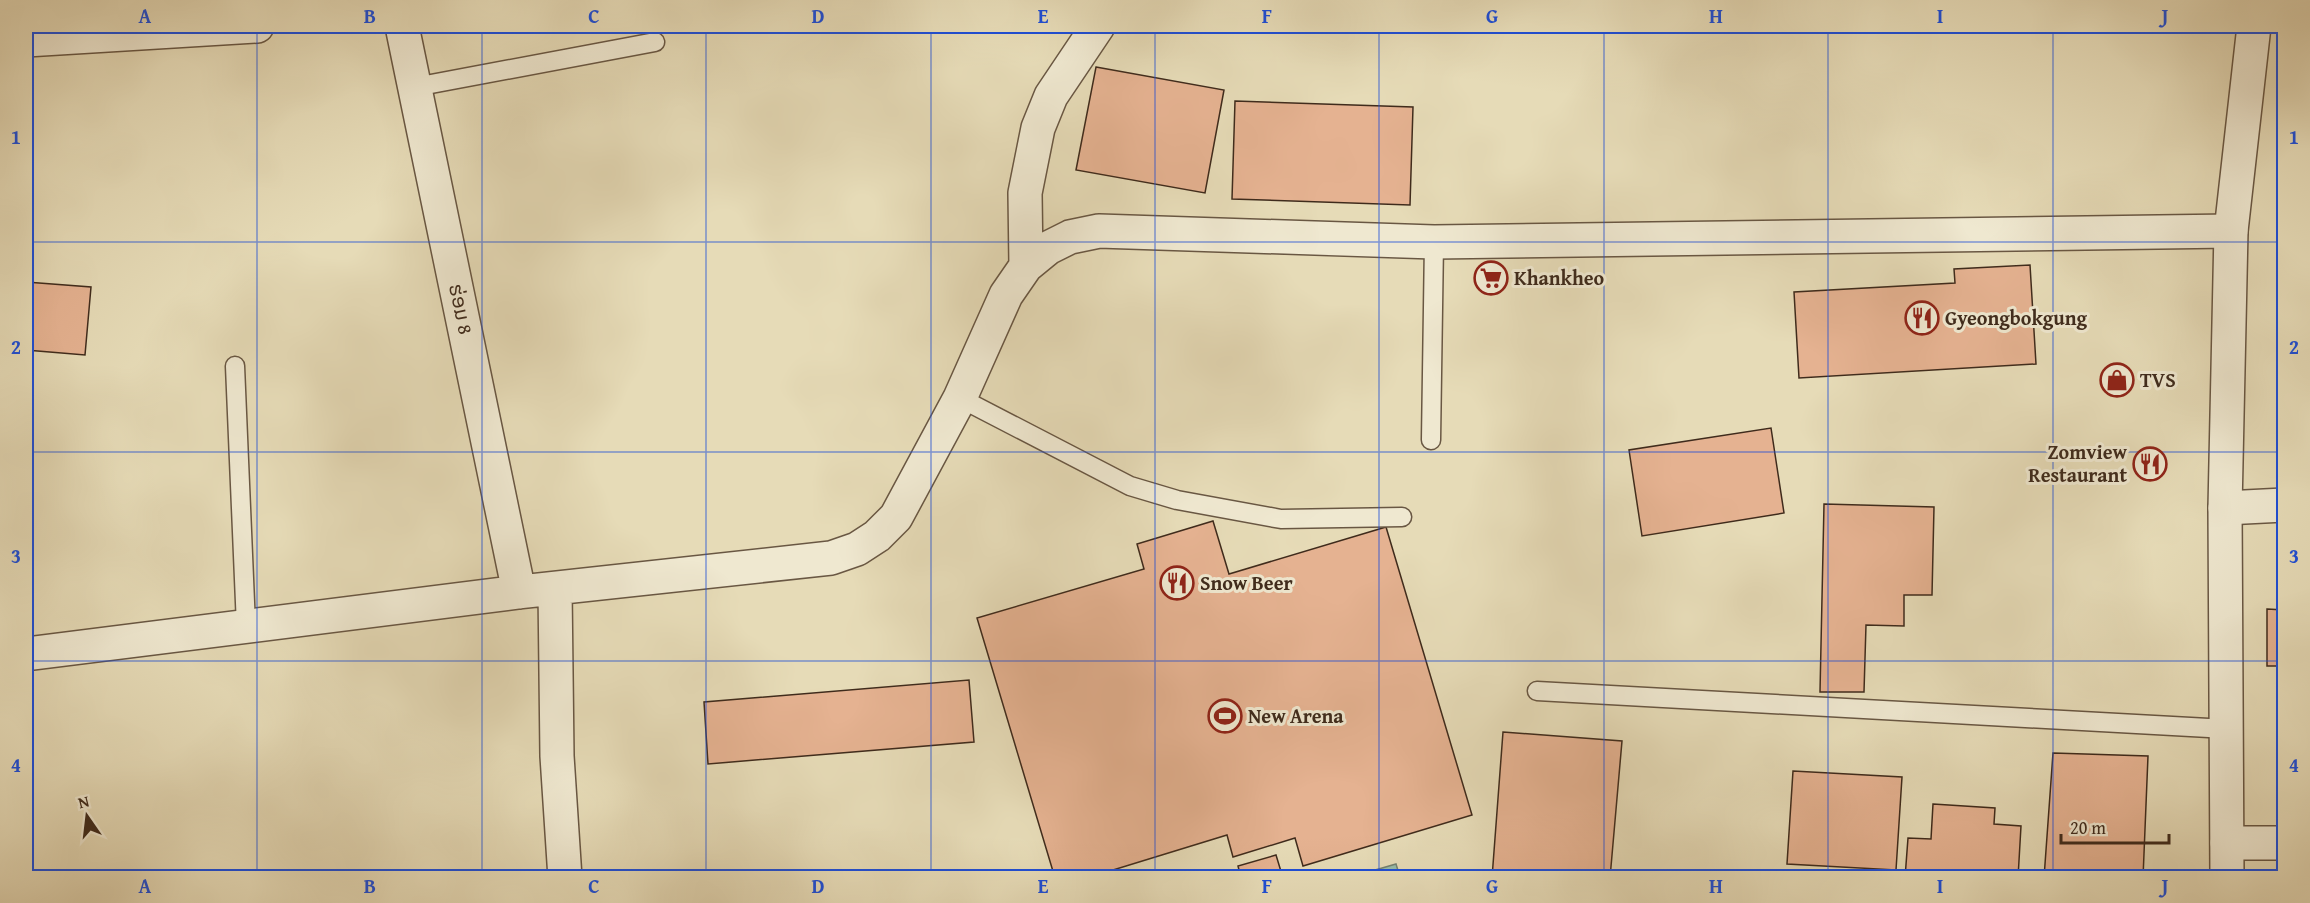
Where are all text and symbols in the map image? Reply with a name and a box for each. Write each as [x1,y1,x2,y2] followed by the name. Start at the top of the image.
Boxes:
[139,1,152,30] text: A
[364,1,376,30] text: B
[588,1,600,30] text: C
[811,1,825,30] text: D
[1038,1,1049,30] text: E
[1262,1,1272,30] text: F
[1486,1,1498,30] text: G
[1709,1,1723,30] text: H
[1937,1,1943,30] text: I
[2159,1,2169,30] text: J
[11,122,21,151] text: 1
[2289,122,2299,151] text: 1
[1473,260,1509,296] supermarket icon: Khankheo
[1514,263,1605,292] place label: Khankheo
[442,281,481,337] street label: ຮ່ອມ 8
[1904,300,1940,336] restaurant icon: Gyeongbokgung
[1945,303,2088,332] place label: Gyeongbokgung
[11,332,21,361] text: 2
[2289,332,2299,361] text: 2
[2099,362,2135,398] shop icon: TVS
[2140,365,2176,394] place label: TVS
[2028,437,2128,489] place label: Zomview Restaurant
[2132,446,2168,482] restaurant icon: Zomview Restaurant
[11,541,21,570] text: 3
[2289,541,2299,570] text: 3
[1159,565,1195,601] restaurant icon: Snow Beer
[1200,568,1293,597] place label: Snow Beer
[1207,698,1243,734] sports icon: New Arena
[1248,701,1344,730] place label: New Arena
[11,750,21,779] text: 4
[2289,750,2299,779] text: 4
[57,786,117,846] north arrow
[75,788,92,814] text: N
[2061,807,2169,845] scale bar
[2070,814,2106,841] text: 20 m
[139,871,152,900] text: A
[364,871,376,900] text: B
[588,871,600,900] text: C
[811,871,825,900] text: D
[1038,871,1049,900] text: E
[1262,871,1272,900] text: F
[1486,871,1498,900] text: G
[1709,871,1723,900] text: H
[1937,871,1943,900] text: I
[2159,871,2169,900] text: J

